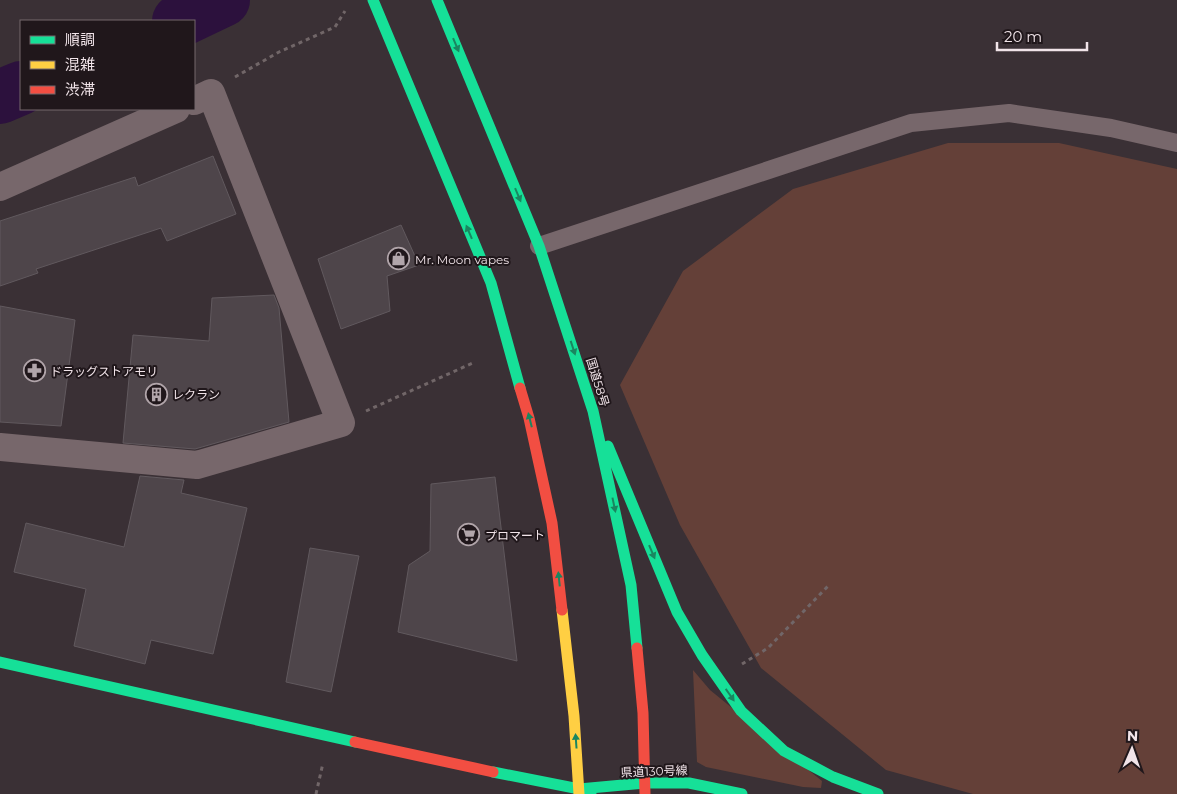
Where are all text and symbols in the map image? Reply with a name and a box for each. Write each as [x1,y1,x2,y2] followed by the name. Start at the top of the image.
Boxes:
[20,20,195,110] legend
[997,20,1087,52] scale bar
[1004,27,1042,46] text: 20 m
[65,30,95,49] text: 順調
[452,38,460,52] one-way arrow
[65,55,95,74] text: 混雑
[65,80,95,99] text: 渋滞
[515,188,523,202] one-way arrow
[465,225,473,239] one-way arrow
[387,247,411,271] shop icon: Mr. Moon vapes
[415,252,509,267] place label: Mr. Moon vapes
[569,341,577,356] one-way arrow
[583,356,613,408] street label: 国道58号
[22,359,46,383] pharmacy icon: ドラッグストアモリ
[50,364,158,379] place label: ドラッグストアモリ
[144,382,168,406] building icon: レクラン
[172,387,220,402] place label: レクラン
[525,412,533,427] one-way arrow
[610,497,618,513] one-way arrow
[457,523,481,547] supermarket icon: プロマート
[485,528,545,543] place label: プロマート
[649,545,657,559] one-way arrow
[555,571,563,587] one-way arrow
[725,688,735,701] one-way arrow
[1107,724,1157,774] north arrow
[1126,727,1138,745] text: N
[571,733,579,749] one-way arrow
[620,762,688,780] street label: 県道130号線

